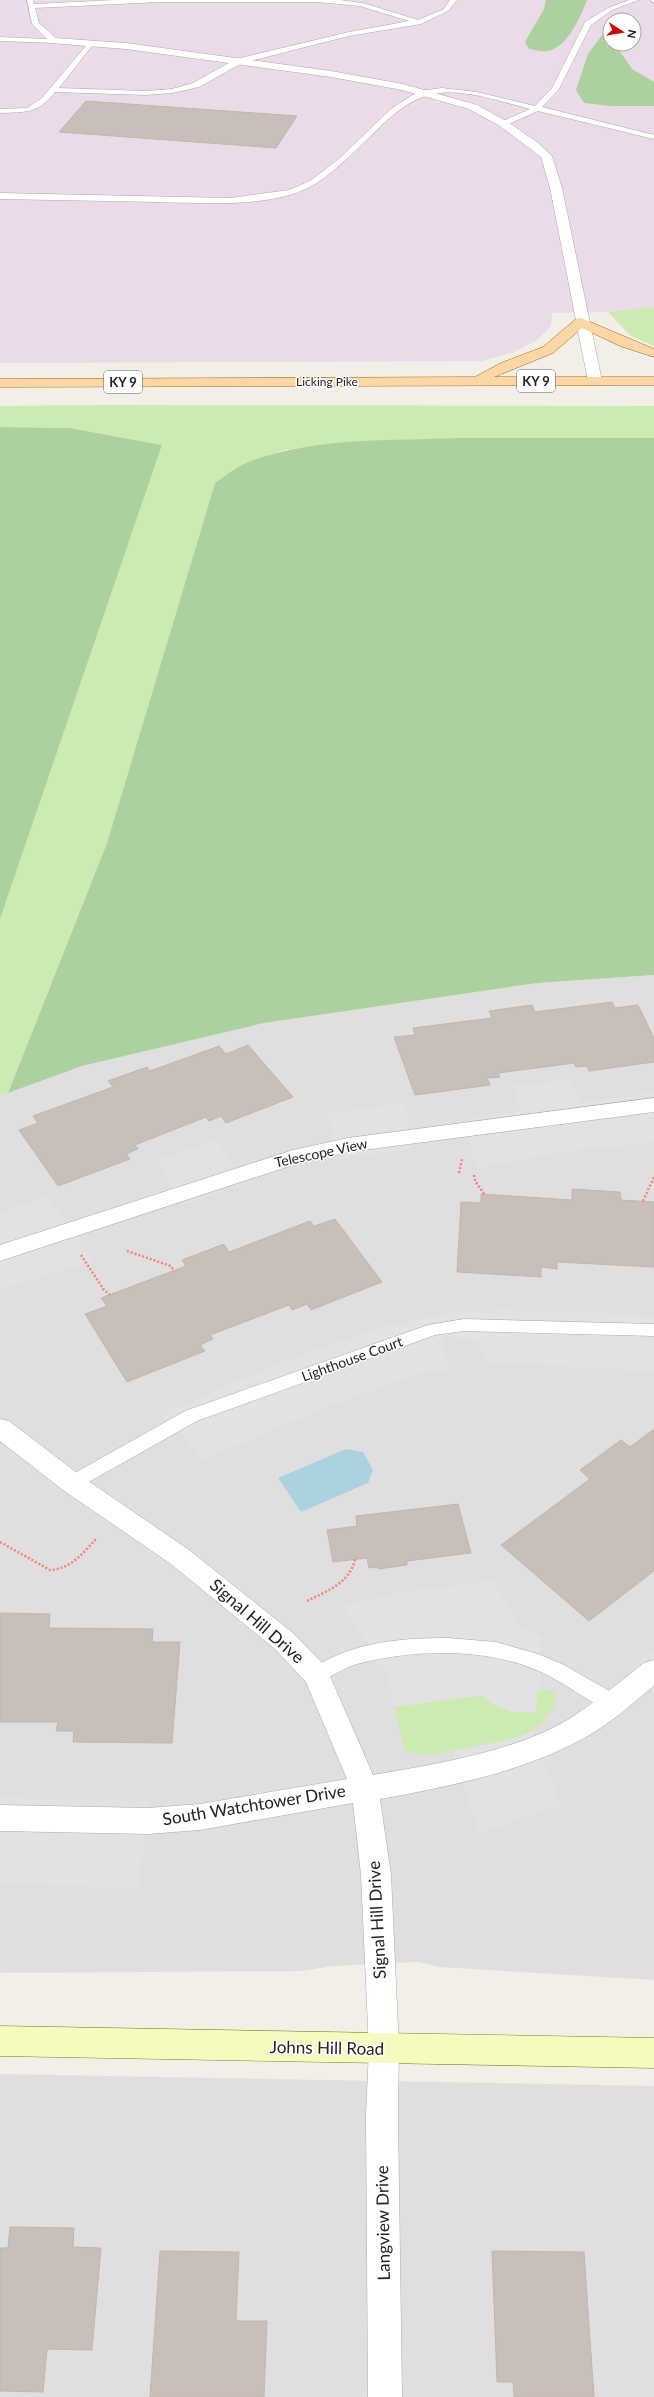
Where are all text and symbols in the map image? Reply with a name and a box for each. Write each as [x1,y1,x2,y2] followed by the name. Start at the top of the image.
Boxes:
[602,12,642,52] north arrow
[625,29,640,40] text: N
[517,370,555,392] road number: KY 9
[104,371,142,393] road number: KY 9
[296,374,358,389] street label: Licking Pike
[273,1134,369,1171] street label: Telescope View
[299,1332,405,1385] street label: Lighthouse Court
[206,1574,309,1667] street label: Signal Hill Drive
[161,1780,347,1829] street label: South Watchtower Drive
[363,1860,390,1980] street label: Signal Hill Drive
[270,2036,384,2059] street label: Johns Hill Road
[371,2165,394,2281] street label: Langview Drive

